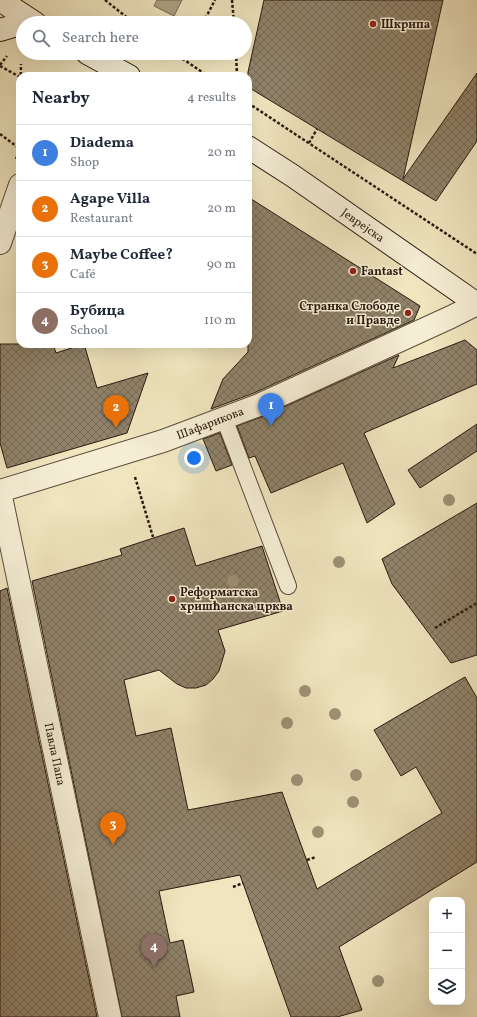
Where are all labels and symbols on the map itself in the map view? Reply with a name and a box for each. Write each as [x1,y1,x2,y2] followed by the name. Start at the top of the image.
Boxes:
[381,17,431,33] place label: Шкрипа
[368,19,378,29] marker: Шкрипа
[338,205,387,247] street label: Јеврејска
[361,264,403,280] place label: Fantast
[348,266,358,276] marker: Fantast
[299,299,400,329] place label: Странка Слободе и Правде
[403,308,413,318] marker: Странка Слободе и Правде
[258,393,284,426] pin: 1
[103,395,129,428] pin: 2
[174,404,246,444] street label: Шафарикова
[184,448,204,468] your location
[180,585,293,615] place label: Реформатска хришћанска црква
[167,594,177,604] marker: Реформатска хришћанска црква
[40,721,68,787] street label: Павла Папа
[100,812,126,845] pin: 3
[141,934,167,967] pin: 4

